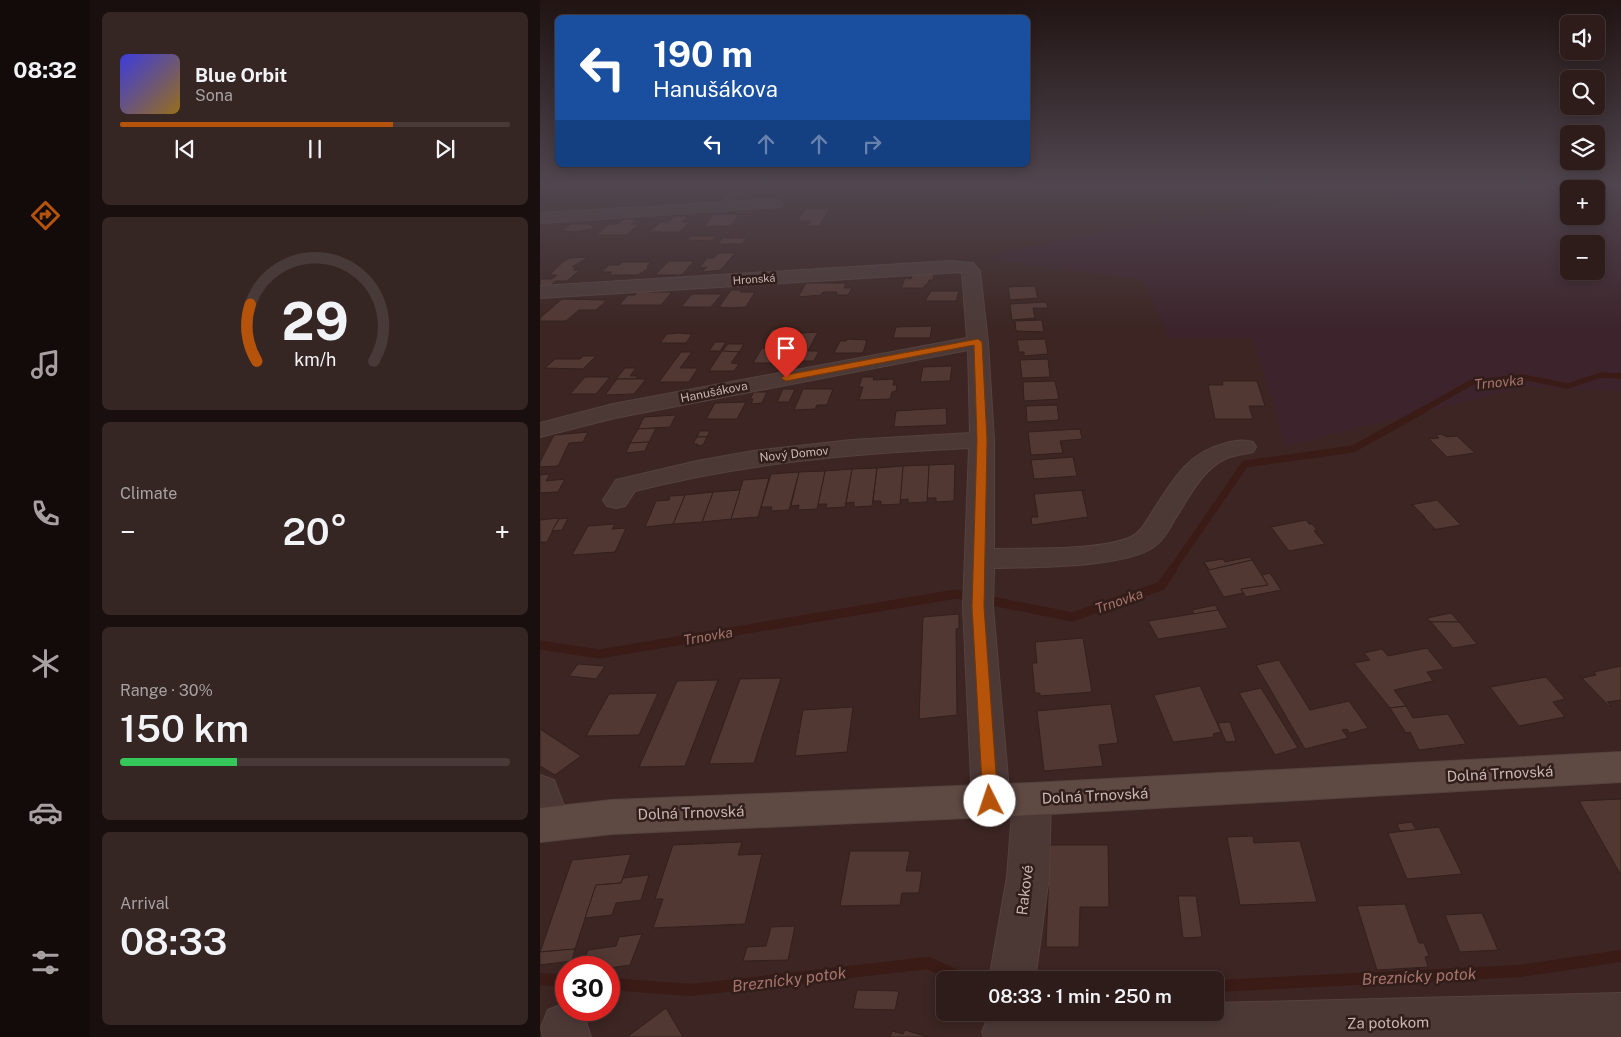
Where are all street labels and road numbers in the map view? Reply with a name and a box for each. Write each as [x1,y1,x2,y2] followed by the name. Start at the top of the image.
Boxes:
[732,272,776,286] street label: Hronská
[679,379,749,405] street label: Hanušákova
[759,443,829,465] street label: Nový Domov
[1446,762,1554,785] street label: Dolná Trnovská
[1041,784,1149,807] street label: Dolná Trnovská
[637,802,745,823] street label: Dolná Trnovská
[1013,864,1036,916] street label: Rakové
[1347,1013,1429,1032] street label: Za potokom

